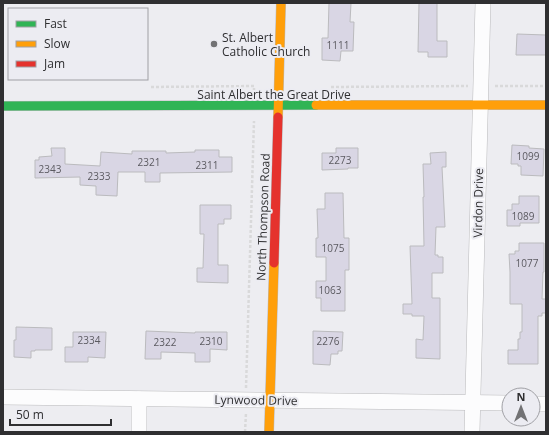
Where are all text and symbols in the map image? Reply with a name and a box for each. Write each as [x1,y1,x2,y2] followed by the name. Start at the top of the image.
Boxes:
[8,8,148,80] legend
[44,15,67,32] text: Fast
[222,29,310,60] place label: St. Albert Catholic Church
[44,35,71,52] text: Slow
[327,38,349,52] house number: 1111
[209,39,219,49] marker: St. Albert Catholic Church
[43,55,65,72] text: Jam
[197,86,351,103] street label: Saint Albert the Great Drive
[517,149,540,163] house number: 1099
[252,153,274,281] street label: North Thompson Road
[329,153,352,167] house number: 2273
[138,155,160,169] house number: 2321
[196,158,218,172] house number: 2311
[39,162,62,176] house number: 2343
[469,168,487,238] street label: Virdon Drive
[88,169,111,183] house number: 2333
[512,209,535,223] house number: 1089
[322,241,345,255] house number: 1075
[516,256,539,270] house number: 1077
[319,283,342,297] house number: 1063
[78,333,101,347] house number: 2334
[200,334,223,348] house number: 2310
[317,334,340,348] house number: 2276
[154,335,177,349] house number: 2322
[501,387,541,427] north arrow
[517,389,525,404] text: N
[214,391,298,409] street label: Lynwood Drive
[10,401,111,427] scale bar
[16,406,44,423] text: 50 m

